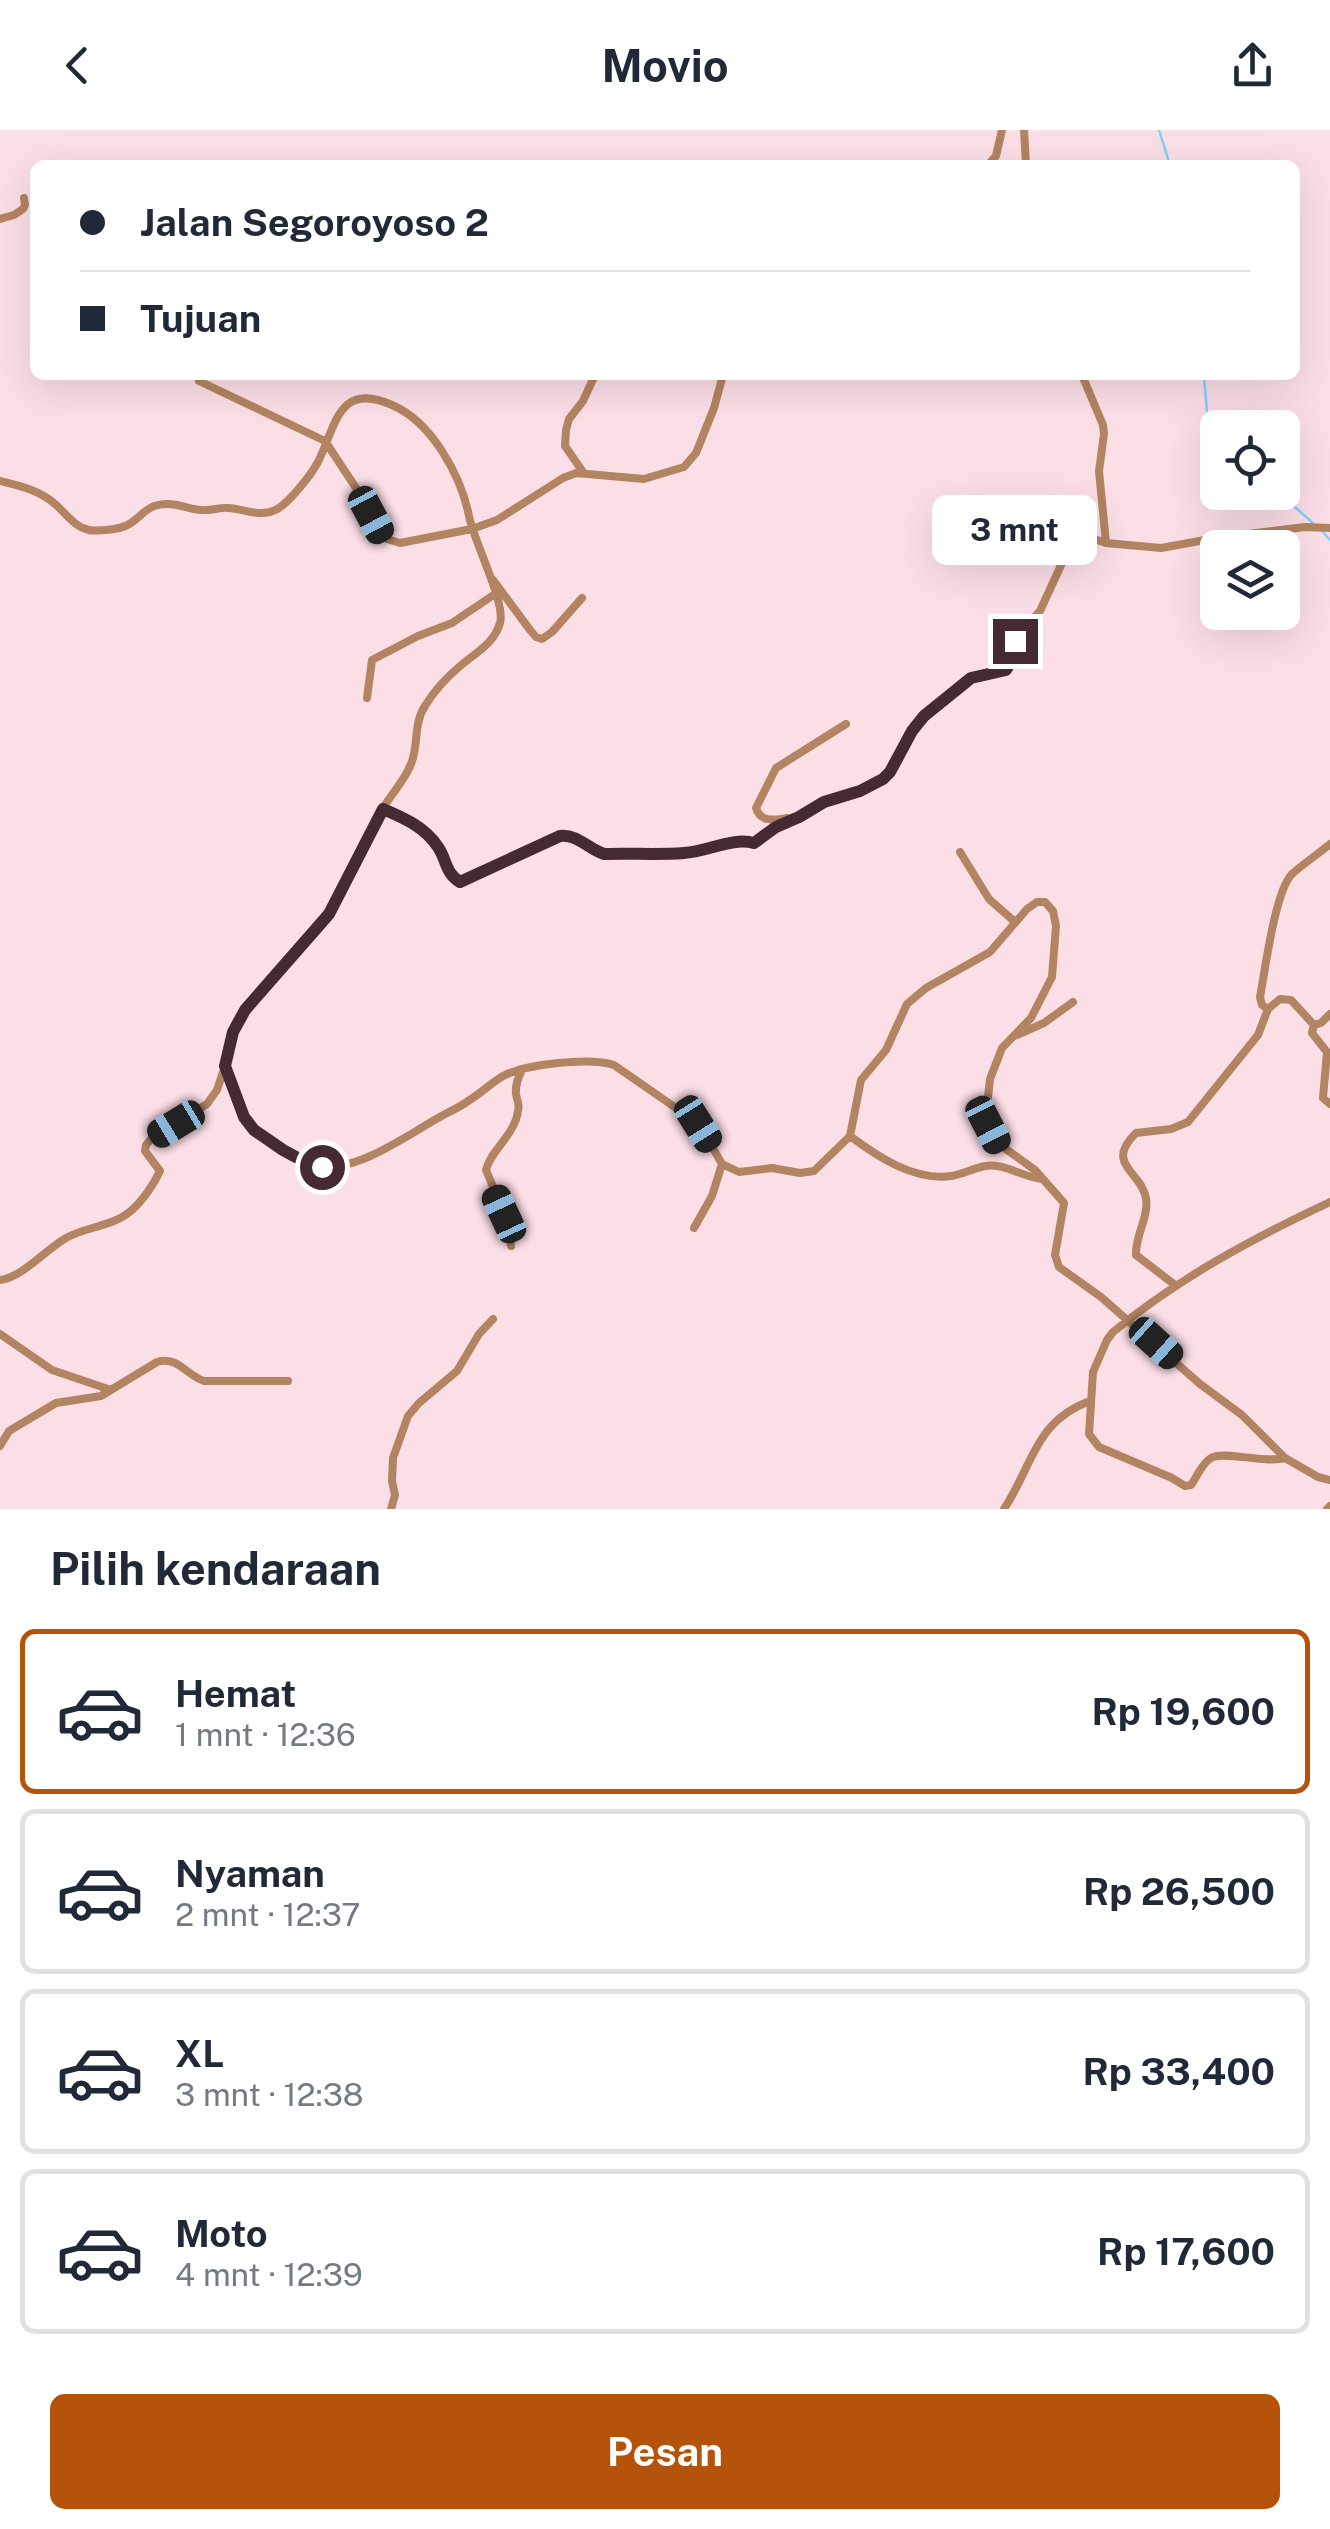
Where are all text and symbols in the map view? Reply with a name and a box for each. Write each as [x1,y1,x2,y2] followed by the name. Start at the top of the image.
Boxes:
[50,38,105,93] icon: back
[1225,38,1280,93] icon: share
[601,39,729,92] text: Movio
[140,200,489,245] text: Jalan Segoroyoso 2
[140,296,261,341] text: Tujuan
[1200,410,1300,630] map controls
[1200,410,1300,510] button: locate
[344,481,398,549] car
[932,496,1098,566] callout: 3 mnt
[970,511,1059,548] text: 3 mnt
[1200,530,1300,630] button: layers
[993,619,1038,664] route end
[669,1091,727,1157] car
[961,1091,1015,1159] car
[143,1096,209,1152] car
[300,1145,345,1190] route start
[478,1180,530,1248] car
[1124,1312,1188,1374] car
[50,1542,381,1595] text: Pilih kendaraan
[55,1667,145,1757] icon: car
[175,1671,296,1716] text: Hemat
[1091,1689,1275,1734] text: Rp 19,600
[175,1716,356,1753] text: 1 mnt · 12:36
[55,1847,145,1937] icon: car
[175,1851,325,1896] text: Nyaman
[1083,1869,1275,1914] text: Rp 26,500
[175,1896,361,1933] text: 2 mnt · 12:37
[55,2027,145,2117] icon: car
[175,2031,224,2076] text: XL
[1083,2049,1275,2094] text: Rp 33,400
[175,2076,364,2113] text: 3 mnt · 12:38
[55,2207,145,2297] icon: car
[175,2211,268,2256] text: Moto
[1097,2229,1275,2274] text: Rp 17,600
[175,2256,363,2293] text: 4 mnt · 12:39
[50,2394,1280,2509] button: Pesan

